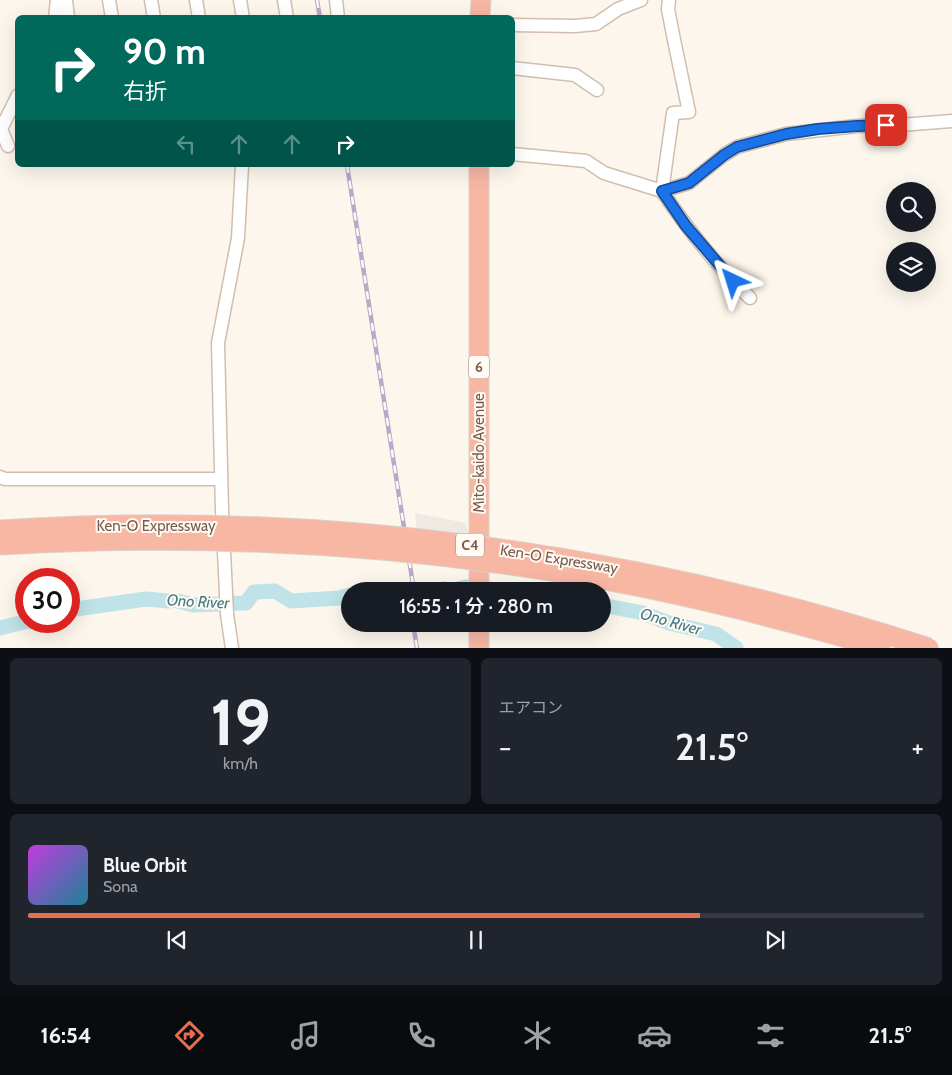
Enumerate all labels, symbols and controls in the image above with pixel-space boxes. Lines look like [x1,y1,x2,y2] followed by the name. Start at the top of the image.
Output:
[123,30,206,73] text: 90 m
[40,35,105,100] icon: right
[123,78,167,105] text: 右折
[865,104,907,146] pin
[872,111,900,139] icon: arrive
[172,130,200,158] icon: left
[225,130,253,158] icon: ahead
[278,130,306,158] icon: ahead
[331,130,359,158] icon: right
[886,182,936,292] map controls
[886,182,936,232] button: search
[886,242,936,292] button: layers
[706,254,758,306] position arrow
[469,356,489,378] road number: 6
[470,393,488,513] street label: Mito-kaido Avenue
[96,517,216,535] street label: Ken-O Expressway
[456,534,484,556] road number: C4
[499,541,620,577] street label: Ken-O Expressway
[15,568,80,633] speed limit sign: 30
[166,590,231,613] water label: Ono River
[399,595,553,618] text: 16:55 · 1 分 · 280 m
[638,604,705,640] water label: Ono River
[210,682,271,761] text: 19
[499,698,563,717] text: エアコン
[675,723,748,770] text: 21.5°
[499,730,511,764] text: −
[912,730,924,764] text: +
[223,754,258,773] text: km/h
[103,854,187,877] text: Blue Orbit
[103,877,138,896] text: Sona
[163,926,191,954] icon: previous
[462,926,490,954] icon: pause
[761,926,789,954] icon: next
[172,1018,207,1053] icon: directions
[288,1018,323,1053] icon: music
[404,1018,439,1053] icon: phone
[520,1018,555,1053] icon: climate
[637,1018,672,1053] icon: car
[753,1018,788,1053] icon: filters
[41,1022,91,1049] text: 16:54
[869,1022,911,1049] text: 21.5°

